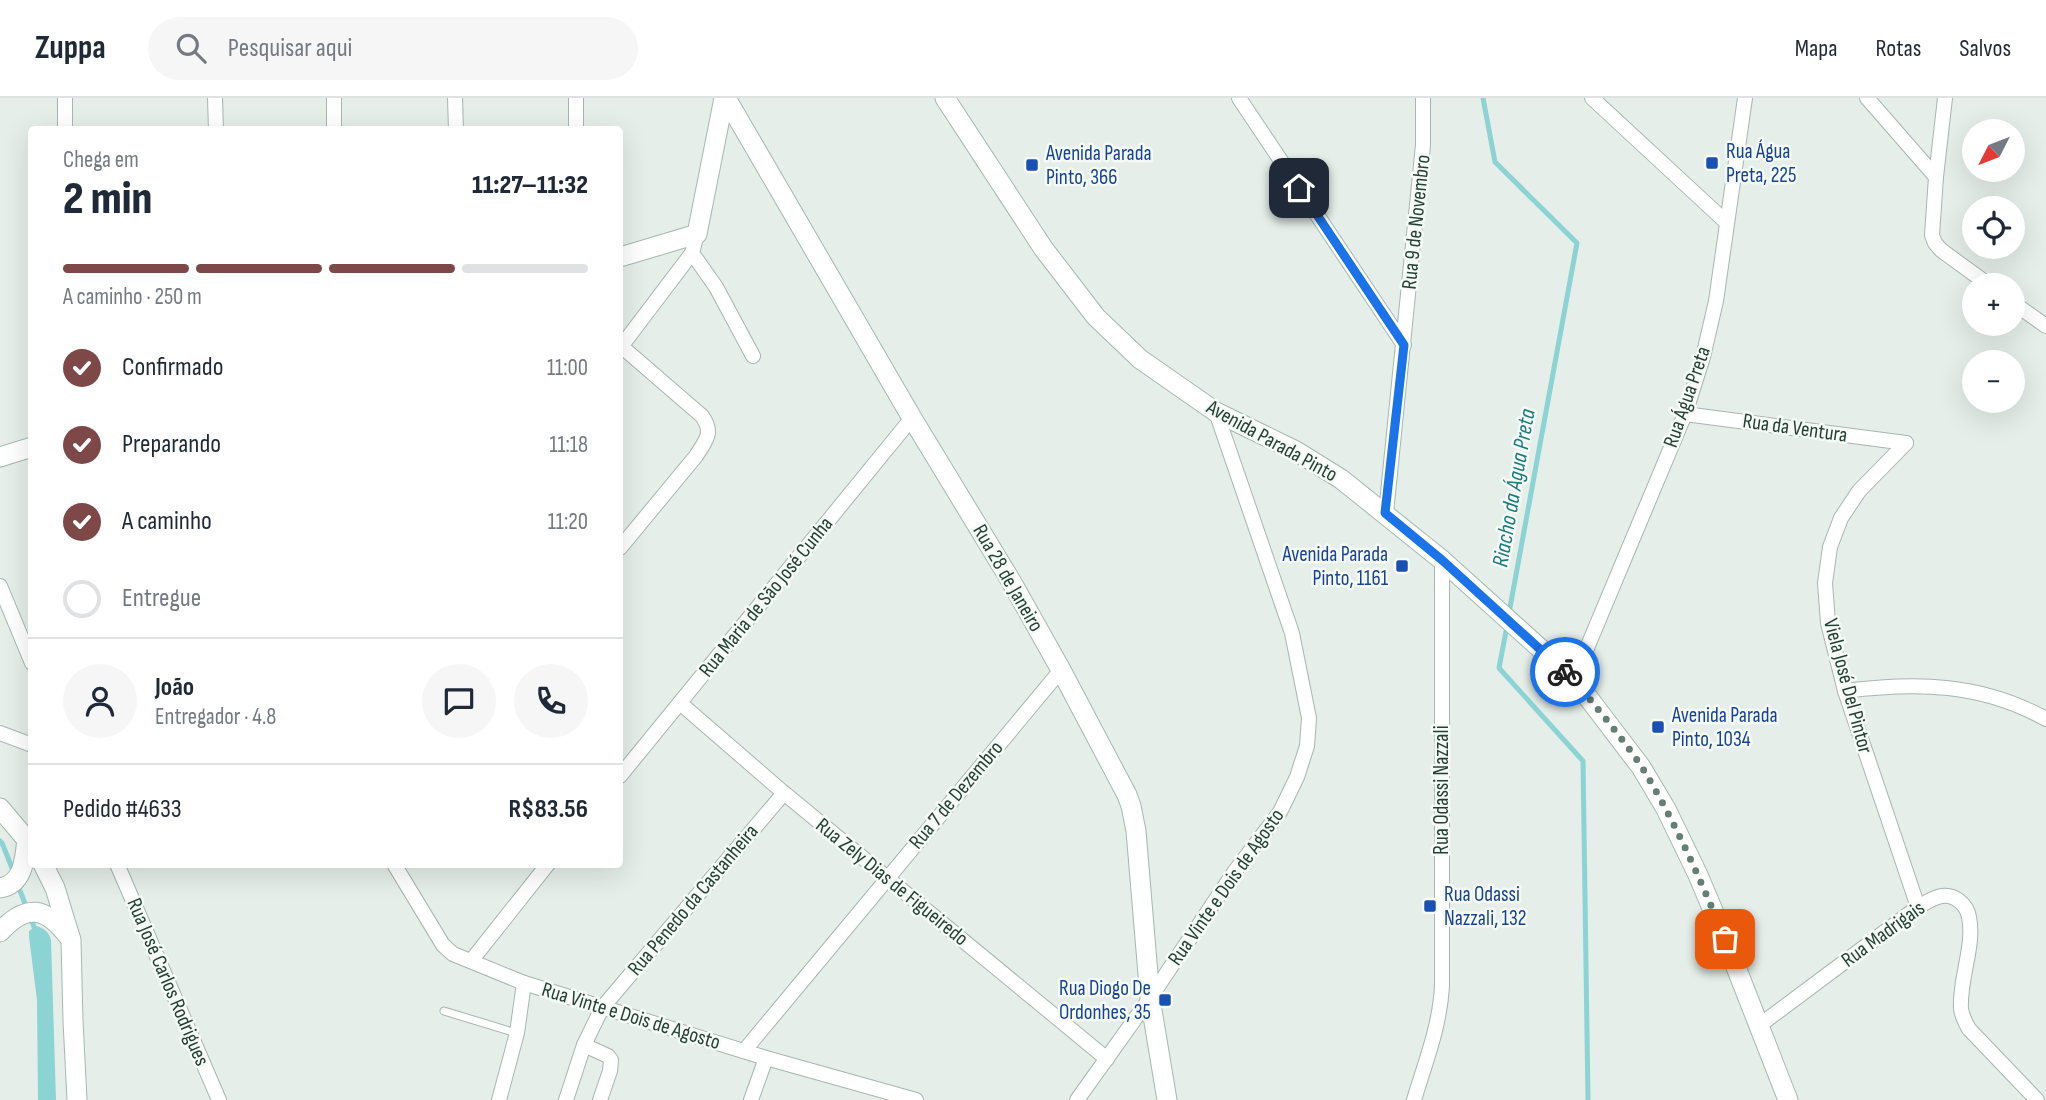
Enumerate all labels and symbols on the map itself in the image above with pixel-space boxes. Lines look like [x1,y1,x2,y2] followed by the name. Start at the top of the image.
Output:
[1962,119,2025,182] north arrow
[1726,139,1796,188] place label: Rua Água Preta, 225
[1045,141,1152,190] place label: Avenida Parada Pinto, 366
[1396,153,1436,291] street label: Rua 9 de Novembro
[1704,155,1720,171] marker: Rua Água Preta, 225
[1024,157,1040,173] marker: Avenida Parada Pinto, 366
[1269,158,1329,218] pin
[1658,343,1716,451] street label: Rua Água Preta
[1201,394,1342,487] street label: Avenida Parada Pinto
[1486,406,1542,569] water label: Riacho da Água Preta
[1741,408,1849,448] street label: Rua da Ventura
[694,512,838,682] street label: Rua Maria de São José Cunha
[967,520,1049,636] street label: Rua 28 de Janeiro
[1281,542,1389,591] place label: Avenida Parada Pinto, 1161
[1394,558,1410,574] marker: Avenida Parada Pinto, 1161
[1818,616,1878,756] street label: Viela José Del Pintor
[1530,637,1600,707] courier
[1671,703,1778,752] place label: Avenida Parada Pinto, 1034
[1650,719,1666,735] marker: Avenida Parada Pinto, 1034
[1429,725,1454,855] street label: Rua Odassi Nazzali
[904,736,1008,854] street label: Rua 7 de Dezembro
[1163,804,1289,970] street label: Rua Vinte e Dois de Agosto
[811,813,973,951] street label: Rua Zely Dias de Figueiredo
[622,819,764,981] street label: Rua Penedo da Castanheira
[1444,882,1526,931] place label: Rua Odassi Nazzali, 132
[121,894,215,1070] street label: Rua José Carlos Rodrigues
[1836,895,1930,973] street label: Rua Madrigais
[1422,898,1438,914] marker: Rua Odassi Nazzali, 132
[1695,909,1755,969] pin
[1059,976,1151,1025] place label: Rua Diogo De Ordonhes, 35
[539,977,723,1055] street label: Rua Vinte e Dois de Agosto
[1157,992,1173,1008] marker: Rua Diogo De Ordonhes, 35

